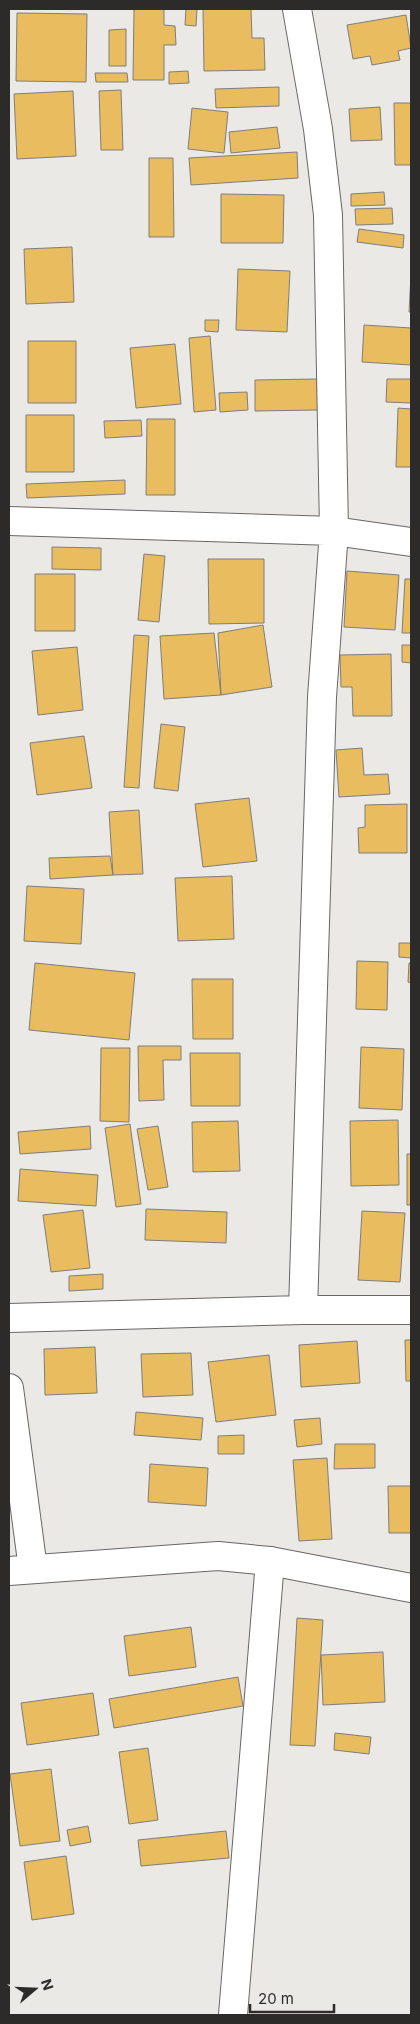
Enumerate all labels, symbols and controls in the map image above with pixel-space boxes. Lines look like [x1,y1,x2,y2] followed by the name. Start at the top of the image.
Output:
[10,1964,60,2014] north arrow
[38,1977,58,1992] text: N
[250,1982,334,2014] scale bar
[258,1989,294,2008] text: 20 m

